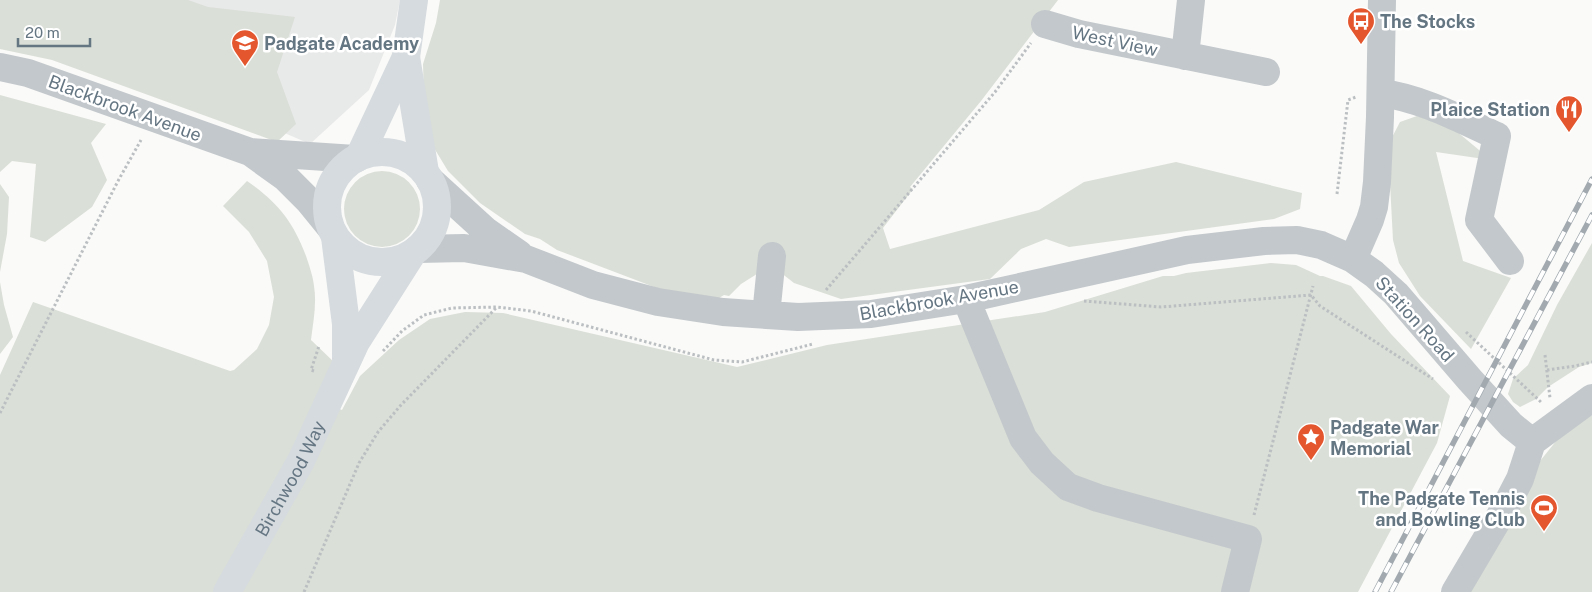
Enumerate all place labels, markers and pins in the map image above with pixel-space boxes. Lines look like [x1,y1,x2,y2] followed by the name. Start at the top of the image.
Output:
[1346,6,1376,45] bus stop icon: The Stocks
[1380,11,1475,32] place label: The Stocks
[230,28,260,67] school or university icon: Padgate Academy
[264,33,419,54] place label: Padgate Academy
[1554,94,1584,133] restaurant icon: Plaice Station
[1430,99,1550,120] place label: Plaice Station
[1330,417,1439,459] place label: Padgate War Memorial
[1296,422,1326,461] place icon: Padgate War Memorial
[1358,488,1525,530] place label: The Padgate Tennis and Bowling Club
[1529,493,1559,532] sports icon: The Padgate Tennis and Bowling Club

